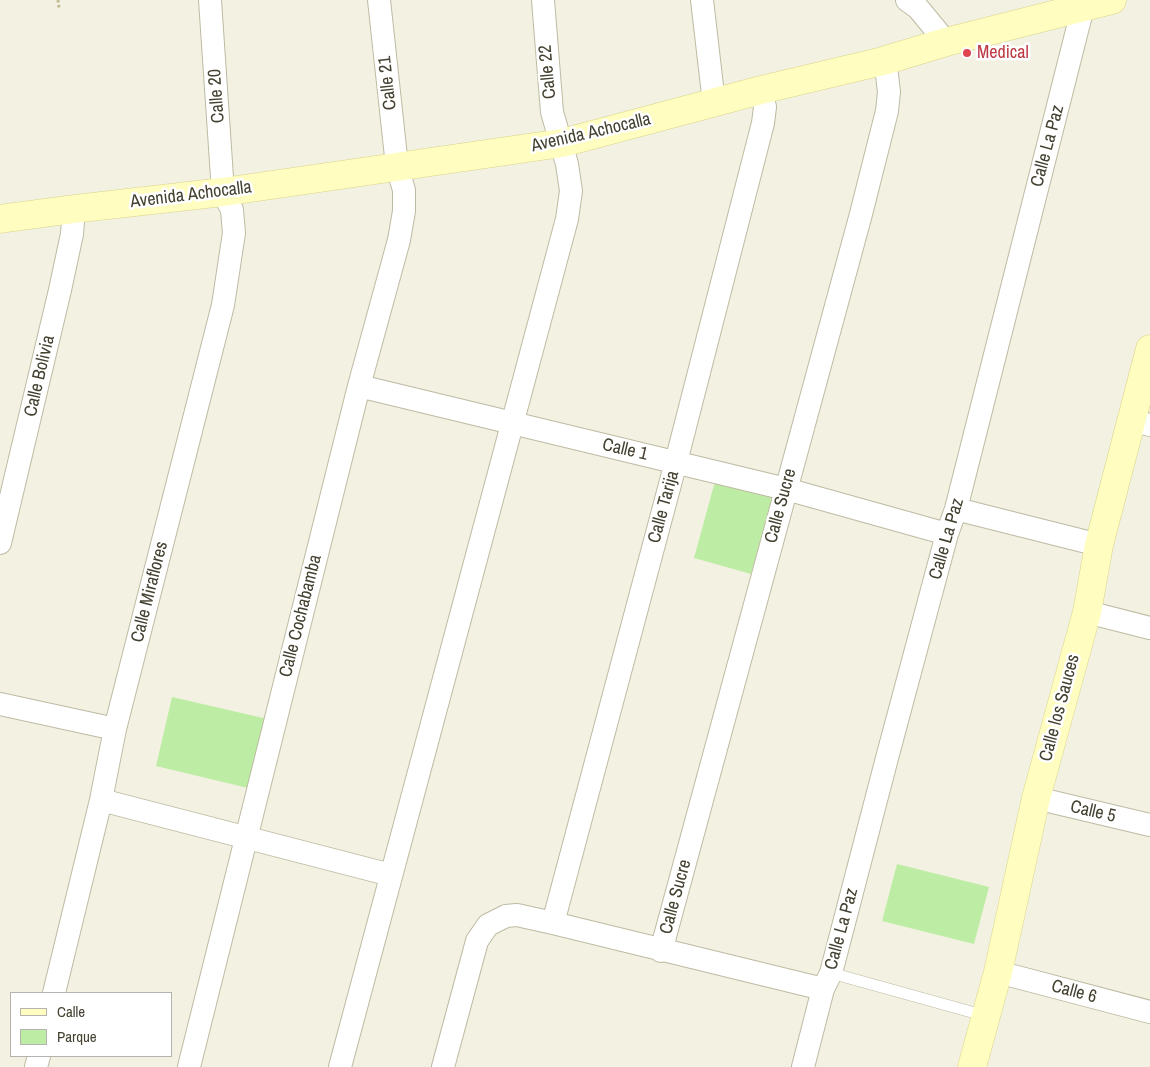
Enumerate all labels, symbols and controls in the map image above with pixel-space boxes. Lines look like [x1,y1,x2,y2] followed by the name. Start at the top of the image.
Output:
[977,42,1029,64] place label: Medical
[535,44,561,100] street label: Calle 22
[961,47,973,59] marker: Medical
[374,55,402,111] street label: Calle 21
[204,68,230,124] street label: Calle 20
[1027,103,1069,189] street label: Calle La Paz
[529,109,653,157] street label: Avenida Achocalla
[129,177,253,213] street label: Avenida Achocalla
[20,333,60,419] street label: Calle Bolivia
[600,434,650,466] street label: Calle 1
[761,466,801,546] street label: Calle Sucre
[644,468,684,546] street label: Calle Tarija
[925,496,969,582] street label: Calle La Paz
[127,539,173,645] street label: Calle Miraflores
[275,552,327,680] street label: Calle Cochabamba
[1035,652,1085,764] street label: Calle los Sauces
[1068,796,1118,828] street label: Calle 5
[656,857,696,937] street label: Calle Sucre
[821,886,863,972] street label: Calle La Paz
[1049,976,1099,1008] street label: Calle 6
[10,992,172,1057] legend
[57,1001,85,1022] text: Calle
[57,1026,97,1047] text: Parque

